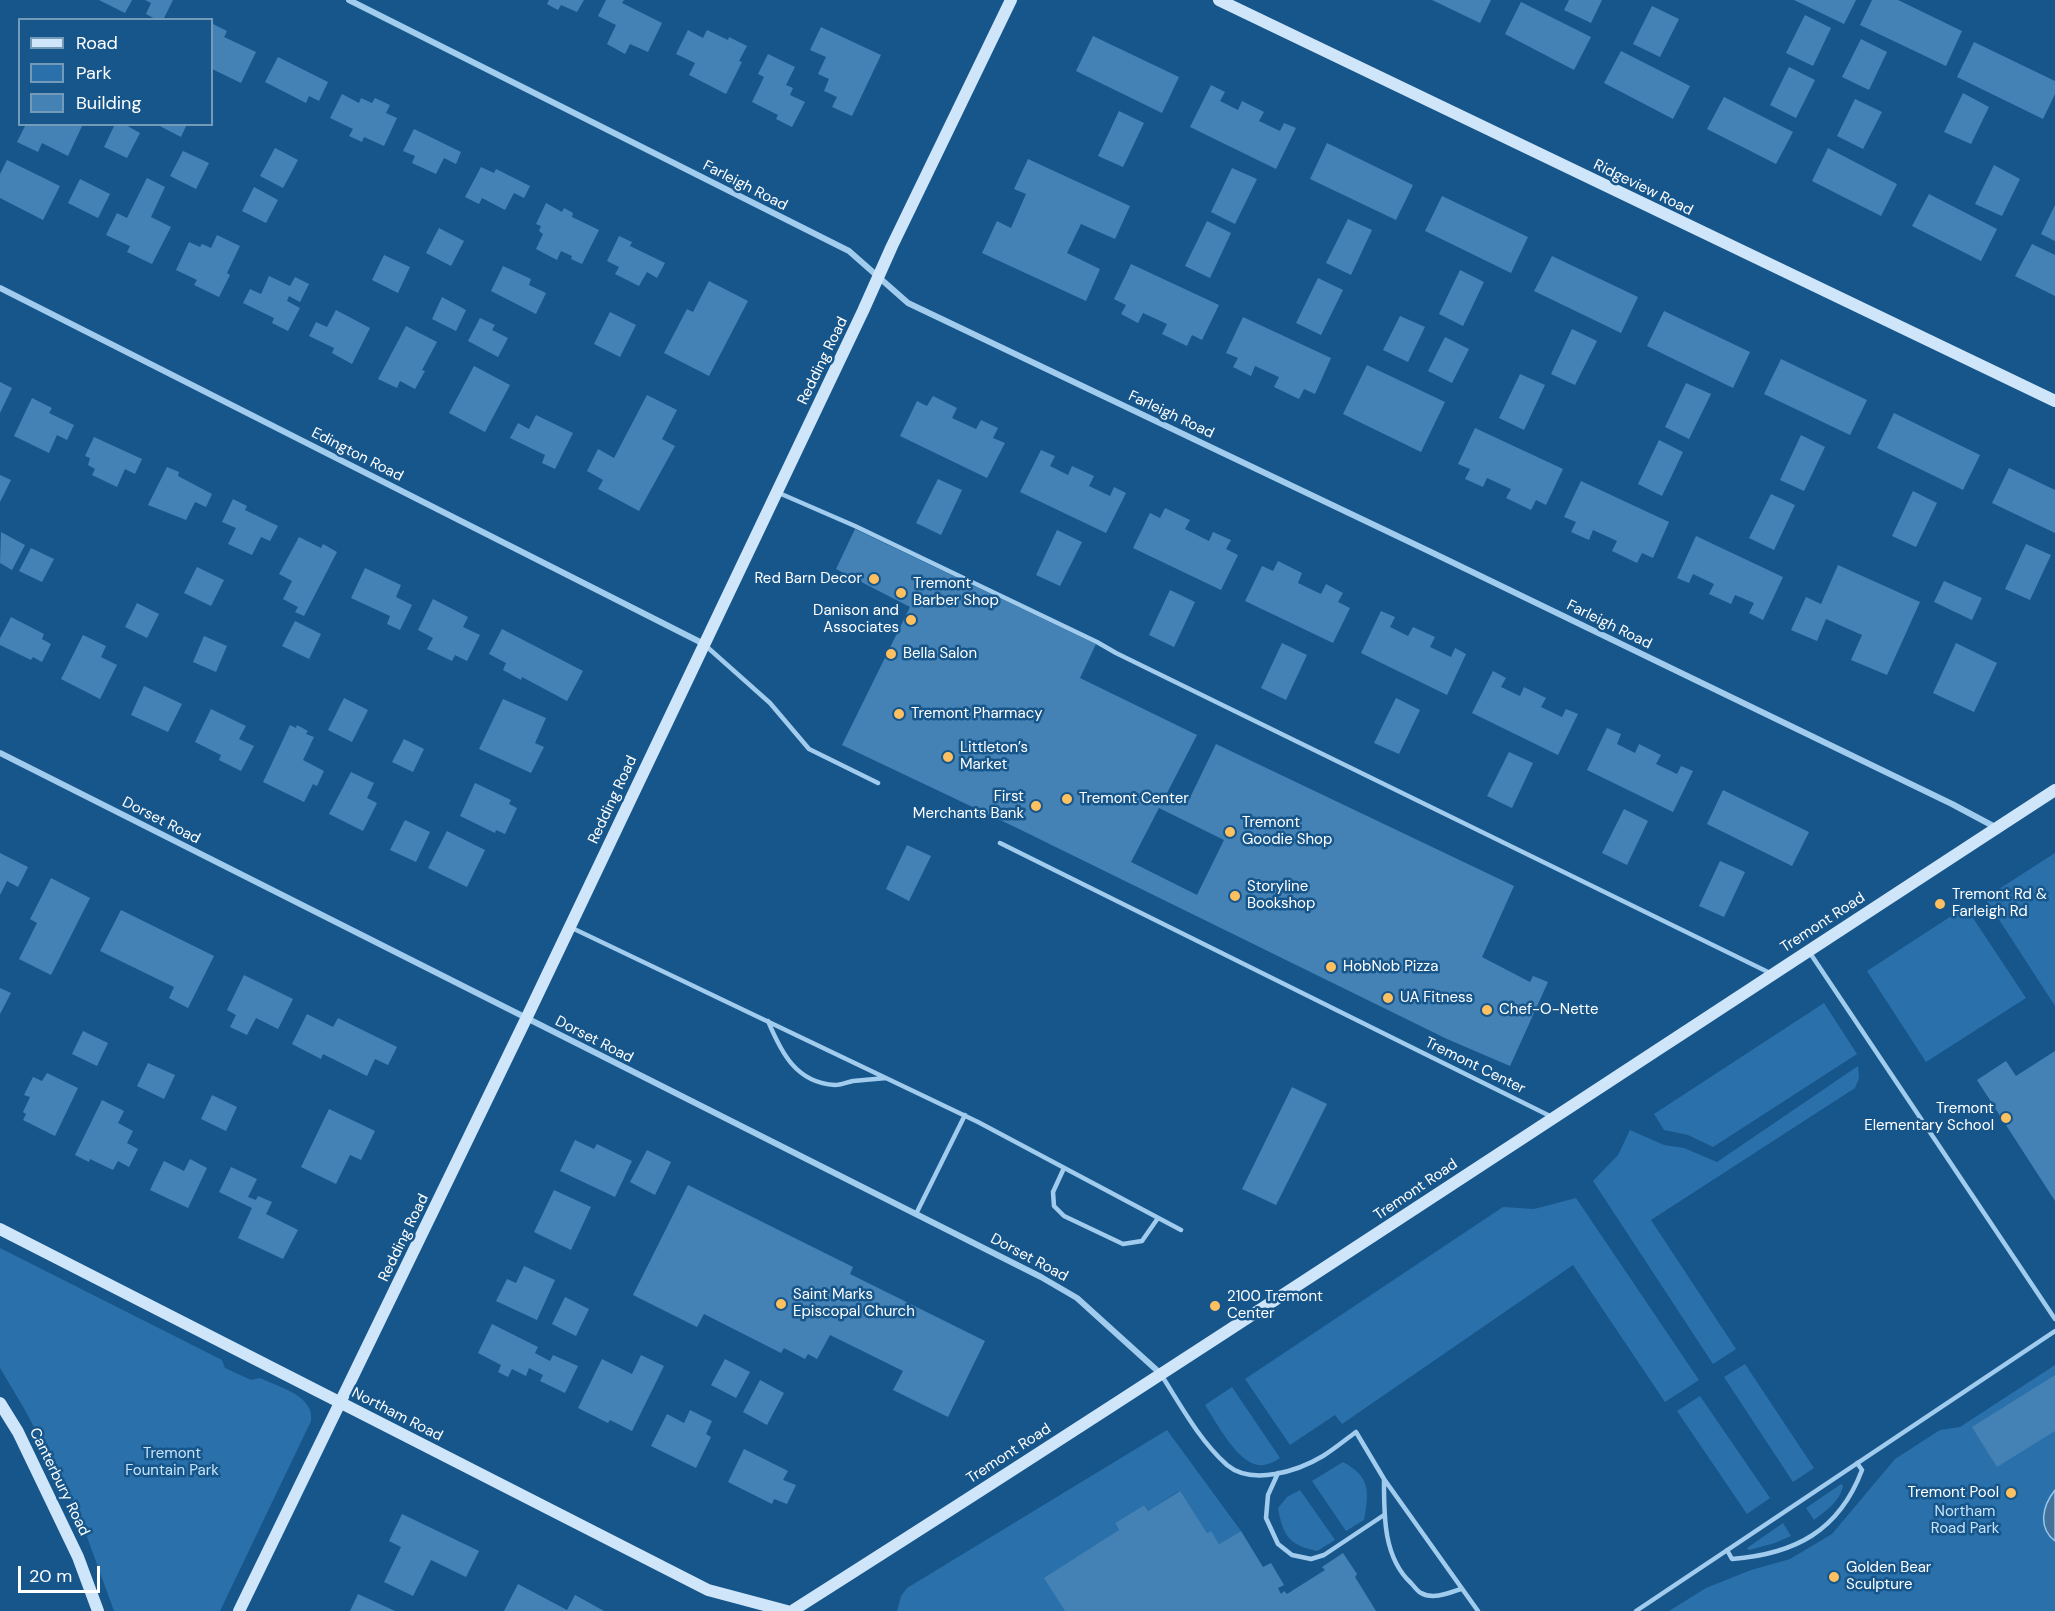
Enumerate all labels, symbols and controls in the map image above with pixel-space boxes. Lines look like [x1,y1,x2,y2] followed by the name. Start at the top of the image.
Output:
[18,18,213,126] legend
[76,31,118,55] text: Road
[76,61,112,85] text: Park
[76,91,141,115] text: Building
[1590,156,1696,220] street label: Ridgeview Road
[700,157,790,215] street label: Farleigh Road
[794,314,852,408] street label: Redding Road
[1125,387,1217,443] street label: Farleigh Road
[308,424,406,486] street label: Edington Road
[754,570,862,588] place label: Red Barn Decor
[867,572,881,586] marker: Red Barn Decor
[913,575,999,610] place label: Tremont Barber Shop
[894,586,908,600] marker: Tremont Barber Shop
[1563,597,1655,653] street label: Farleigh Road
[813,602,899,637] place label: Danison and Associates
[904,613,918,627] marker: Danison and Associates
[903,645,977,663] place label: Bella Salon
[884,647,898,661] marker: Bella Salon
[911,705,1043,723] place label: Tremont Pharmacy
[892,707,906,721] marker: Tremont Pharmacy
[960,739,1028,774] place label: Littleton’s Market
[941,750,955,764] marker: Littleton’s Market
[585,753,641,847] street label: Redding Road
[913,788,1024,823] place label: First Merchants Bank
[1079,790,1189,808] place label: Tremont Center
[1060,792,1074,806] marker: Tremont Center
[119,794,203,848] street label: Dorset Road
[1029,799,1043,813] marker: First Merchants Bank
[1242,814,1332,849] place label: Tremont Goodie Shop
[1223,825,1237,839] marker: Tremont Goodie Shop
[1247,878,1315,913] place label: Storyline Bookshop
[1952,886,2047,921] place label: Tremont Rd & Farleigh Rd
[1228,889,1242,903] marker: Storyline Bookshop
[1777,889,1869,957] street label: Tremont Road
[1933,897,1947,911] marker: Tremont Rd & Farleigh Rd
[1343,958,1438,976] place label: HobNob Pizza
[1324,960,1338,974] marker: HobNob Pizza
[1400,989,1473,1007] place label: UA Fitness
[1381,991,1395,1005] marker: UA Fitness
[1499,1001,1599,1019] place label: Chef-O-Nette
[1480,1003,1494,1017] marker: Chef-O-Nette
[552,1013,636,1067] street label: Dorset Road
[1422,1034,1528,1098] street label: Tremont Center
[1864,1100,1994,1135] place label: Tremont Elementary School
[1999,1111,2013,1125] marker: Tremont Elementary School
[1371,1155,1461,1225] street label: Tremont Road
[375,1191,433,1285] street label: Redding Road
[987,1230,1071,1286] street label: Dorset Road
[793,1286,915,1321] place label: Saint Marks Episcopal Church
[1227,1288,1323,1323] place label: 2100 Tremont Center
[774,1297,788,1311] marker: Saint Marks Episcopal Church
[1208,1299,1222,1313] marker: 2100 Tremont Center
[348,1384,446,1446] street label: Northam Road
[963,1420,1055,1488] street label: Tremont Road
[25,1425,93,1539] street label: Canterbury Road
[125,1445,219,1480] park label: Tremont Fountain Park
[1908,1484,1999,1502] place label: Tremont Pool
[2004,1486,2018,1500] marker: Tremont Pool
[1931,1503,1999,1538] park label: Northam Road Park
[21,1554,104,1592] scale bar
[1846,1559,1931,1594] place label: Golden Bear Sculpture
[29,1564,72,1588] text: 20 m
[1827,1570,1841,1584] marker: Golden Bear Sculpture

